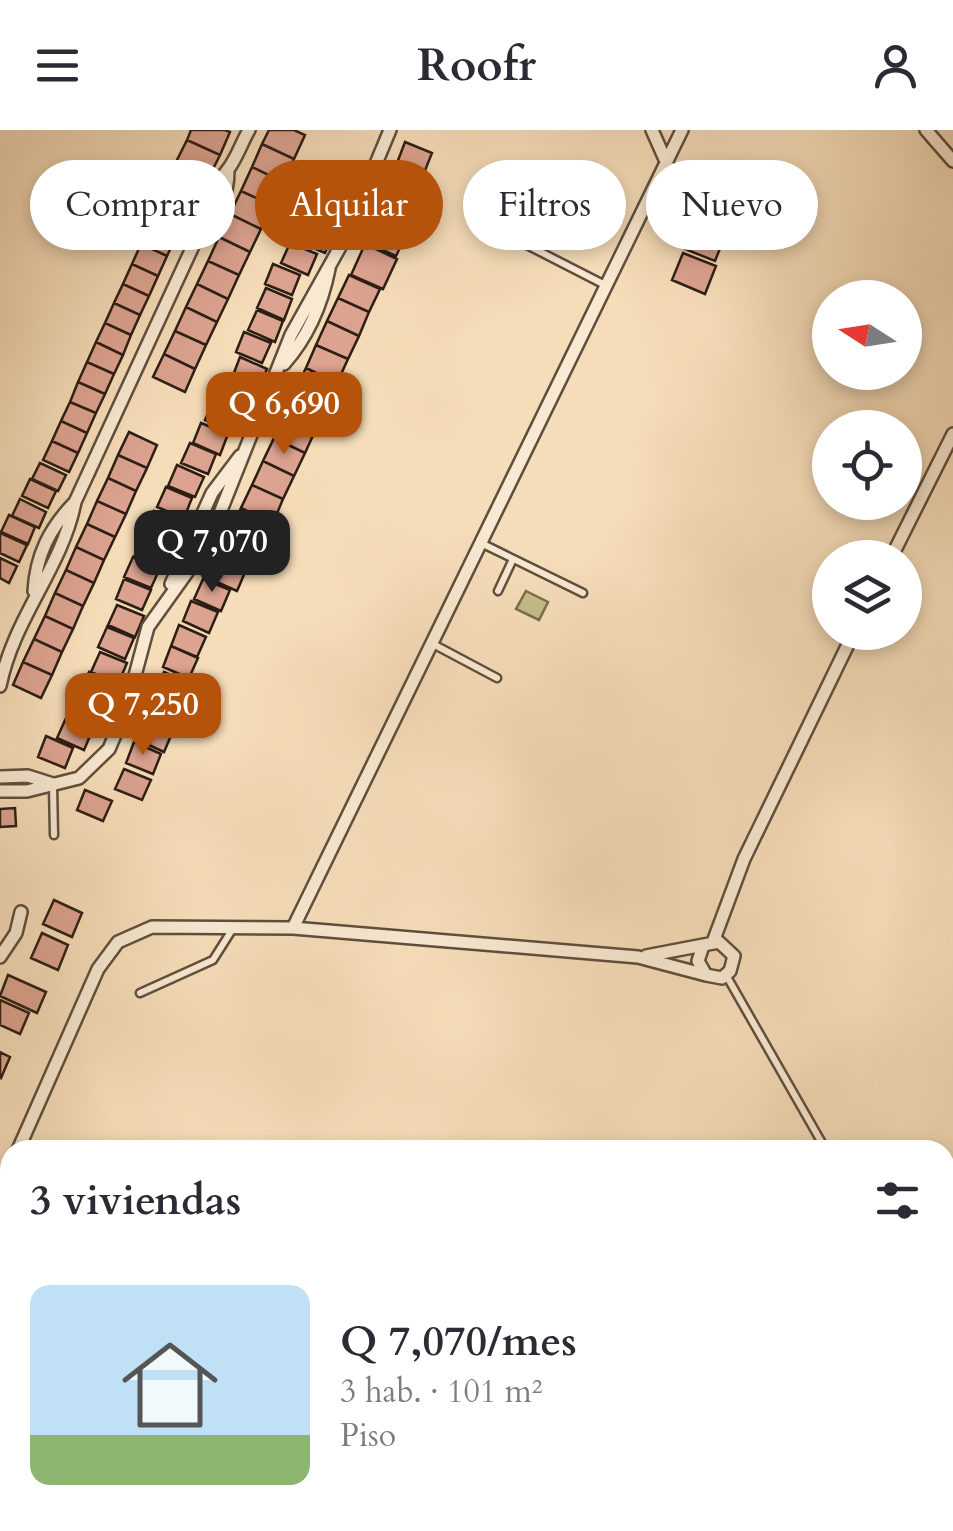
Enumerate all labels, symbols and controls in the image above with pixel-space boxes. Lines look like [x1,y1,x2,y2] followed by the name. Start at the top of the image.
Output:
[417,35,536,96] text: Roofr
[30,38,85,93] icon: menu
[868,38,923,93] icon: person
[30,160,235,250] chip: Comprar
[255,160,443,250] chip: Alquilar
[463,160,626,250] chip: Filtros
[646,160,818,250] chip: Nuevo
[812,280,922,390] north arrow
[812,280,922,650] map controls
[192,372,376,457] pin: Q 6,690
[228,382,340,426] text: Q 6,690
[812,410,922,520] button: locate
[120,510,304,595] pin: Q 7,070
[156,520,268,564] text: Q 7,070
[812,540,922,650] button: layers
[51,673,235,758] pin: Q 7,250
[87,683,199,727] text: Q 7,250
[30,1172,241,1229] text: 3 viviendas
[870,1173,925,1228] icon: filters
[340,1313,577,1370] text: Q 7,070/mes
[110,1325,230,1445] icon: home
[340,1370,543,1414] text: 3 hab. · 101 m²
[340,1414,396,1458] text: Piso

